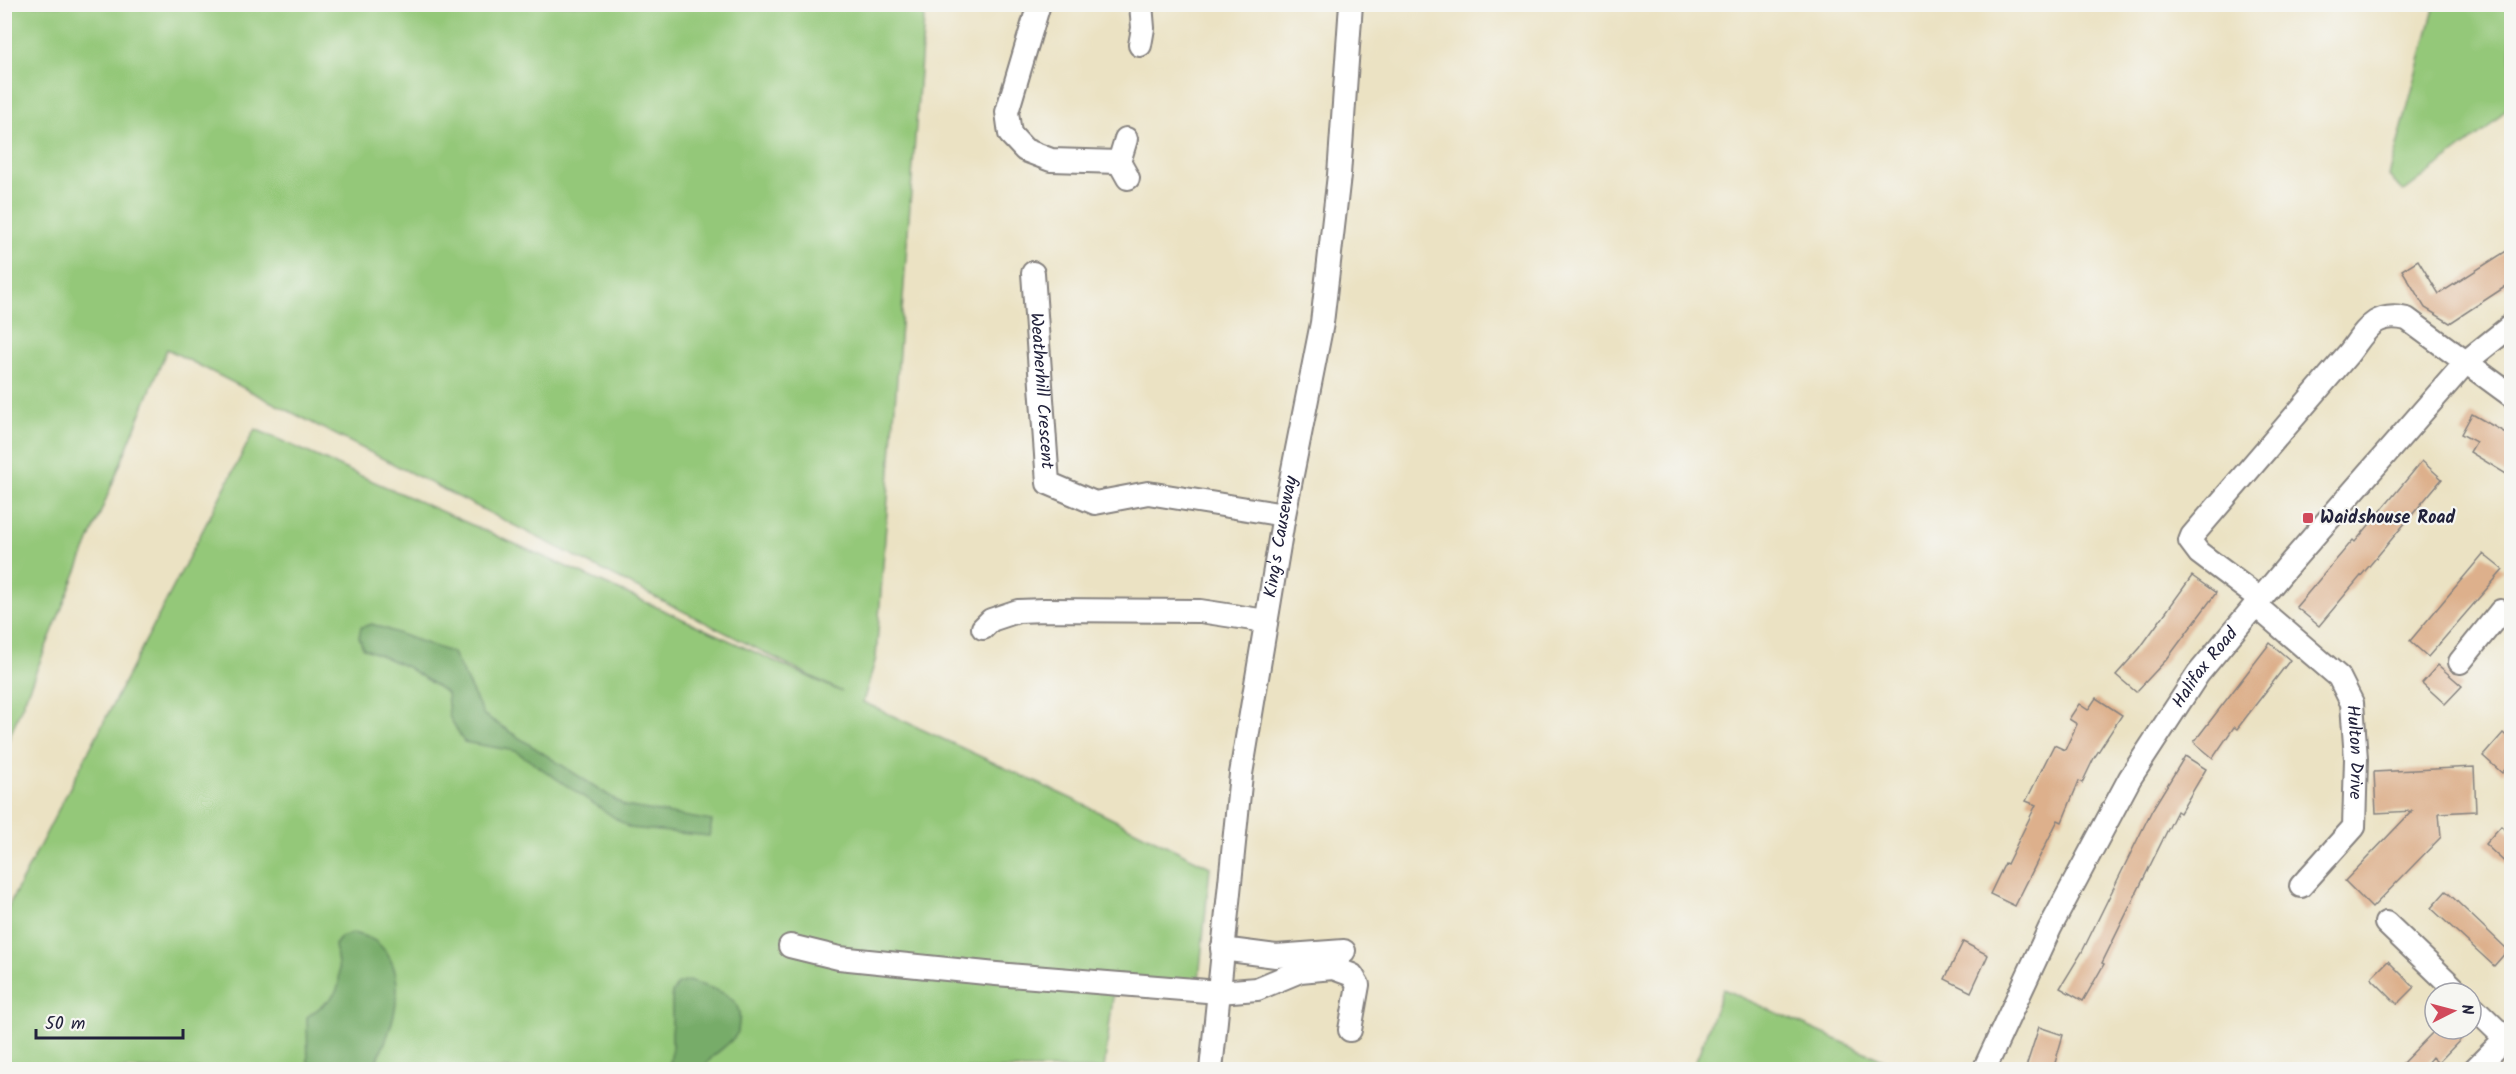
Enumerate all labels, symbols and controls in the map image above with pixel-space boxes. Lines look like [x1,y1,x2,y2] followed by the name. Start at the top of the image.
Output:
[1021,312,1062,471] street label: Weatherhill Crescent
[1256,473,1306,600] street label: King's Causeway
[2320,504,2456,533] place label: Waidshouse Road
[2301,511,2315,525] marker: Waidshouse Road
[2165,620,2246,714] street label: Halifax Road
[2338,704,2371,800] street label: Hulton Drive
[2423,981,2483,1041] north arrow
[36,1002,183,1040] scale bar
[2453,1003,2479,1016] text: N
[45,1010,85,1039] text: 50 m

